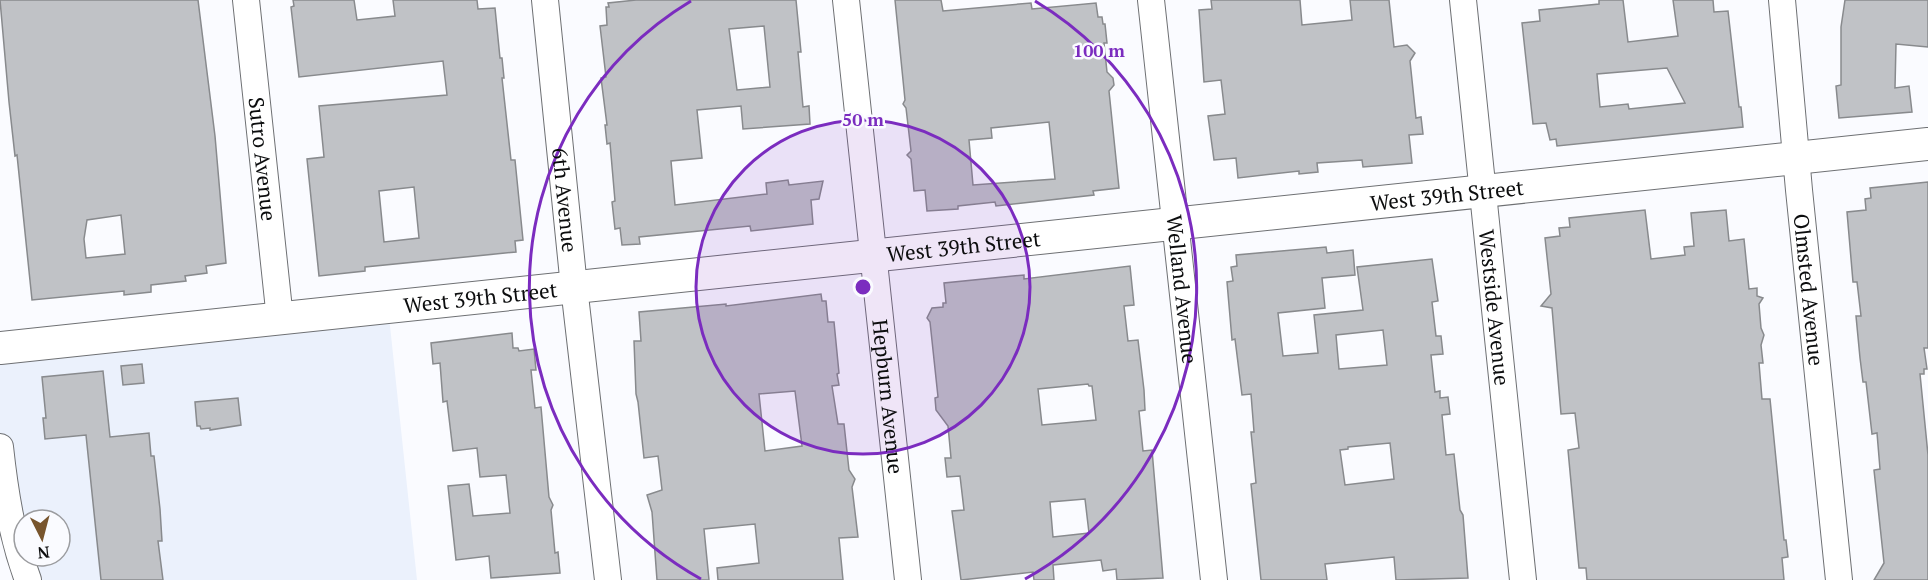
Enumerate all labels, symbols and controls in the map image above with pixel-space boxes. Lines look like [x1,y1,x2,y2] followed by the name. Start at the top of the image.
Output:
[1073,38,1125,62] text: 100 m
[242,96,283,222] street label: Sutro Avenue
[842,107,884,131] text: 50 m
[546,146,584,254] street label: 6th Avenue
[1369,173,1525,217] street label: West 39th Street
[1788,212,1831,367] street label: Olmsted Avenue
[1160,213,1204,365] street label: Welland Avenue
[885,224,1042,268] street label: West 39th Street
[1473,228,1517,387] street label: Westside Avenue
[402,275,559,319] street label: West 39th Street
[853,277,873,297] centre of rings
[866,318,911,475] street label: Hepburn Avenue
[12,508,72,568] north arrow
[36,541,51,564] text: N

